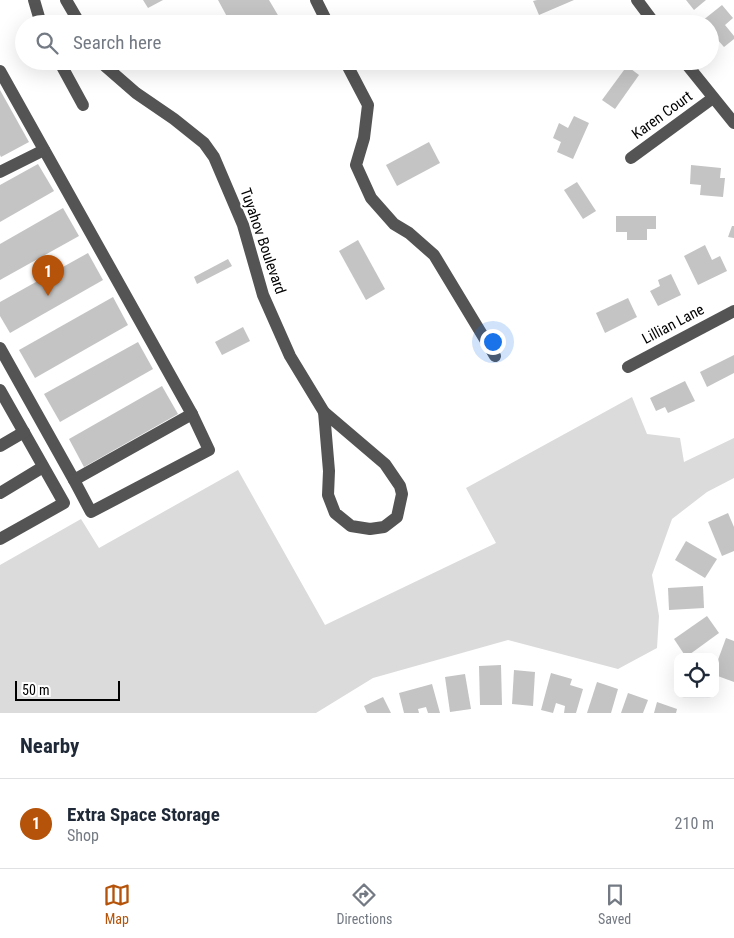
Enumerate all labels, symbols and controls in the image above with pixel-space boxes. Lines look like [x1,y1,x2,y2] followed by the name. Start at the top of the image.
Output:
[15,15,719,70] search box
[33,29,61,57] icon: search
[73,31,161,54] text: Search here
[628,87,696,143] street label: Karen Court
[236,186,290,296] street label: Tuyahov Boulevard
[32,255,64,296] pin: 1
[639,300,707,348] street label: Lillian Lane
[480,329,506,355] your location
[674,653,719,698] map controls
[674,653,719,698] button: locate
[15,678,120,701] scale bar
[22,682,50,698] text: 50 m
[20,734,79,758] text: Nearby
[67,803,220,826] text: Extra Space Storage
[32,814,40,833] text: 1
[675,814,714,833] text: 210 m
[67,826,99,845] text: Shop
[103,881,131,927] tab: Map
[336,881,392,927] tab: Directions
[598,881,631,927] tab: Saved

